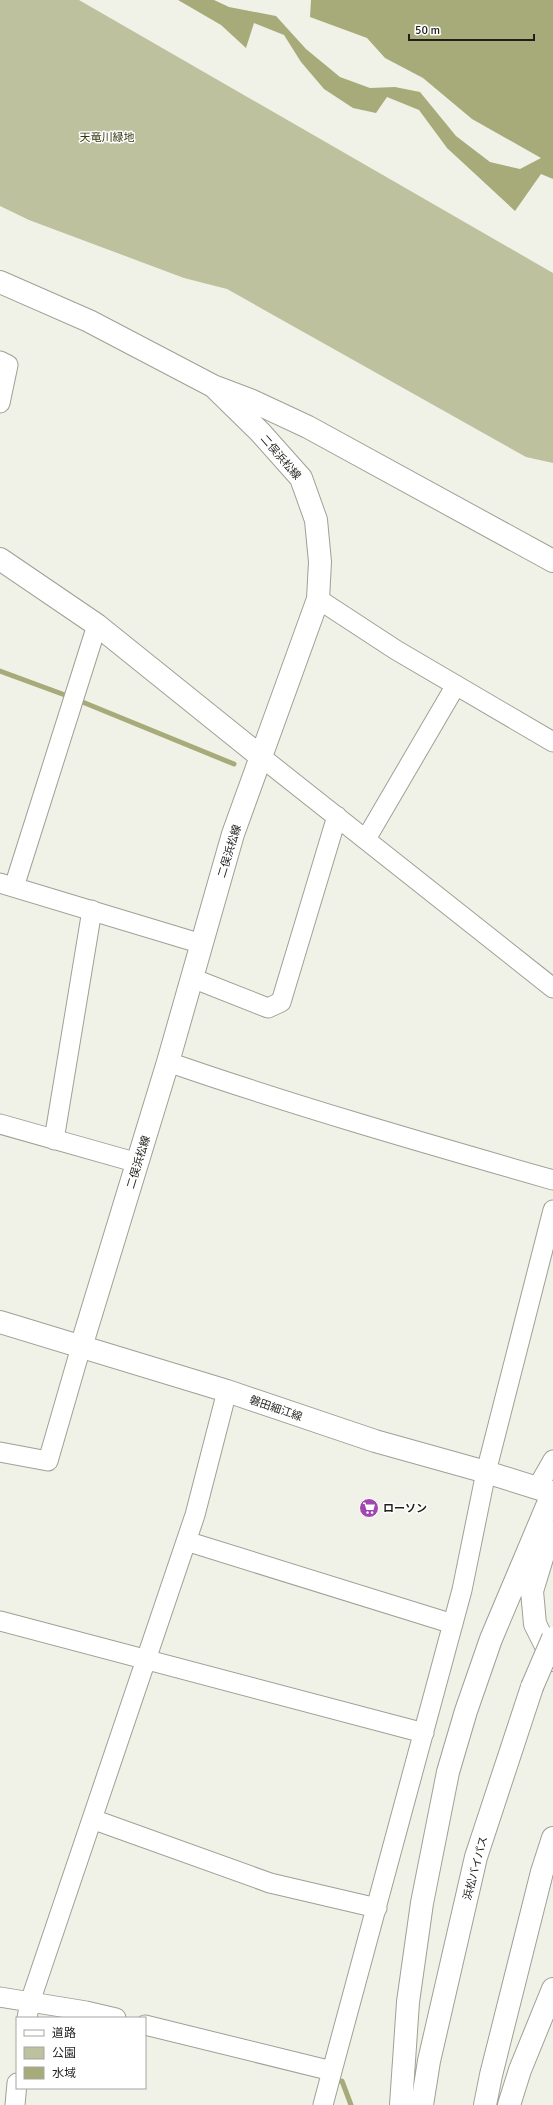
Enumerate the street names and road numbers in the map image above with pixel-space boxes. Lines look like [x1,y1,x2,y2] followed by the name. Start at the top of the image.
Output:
[258,432,304,482] street label: 二俣浜松線
[215,823,244,879] street label: 二俣浜松線
[124,1134,153,1190] street label: 二俣浜松線
[248,1393,304,1424] street label: 磐田細江線
[461,1835,490,1902] street label: 浜松バイパス

